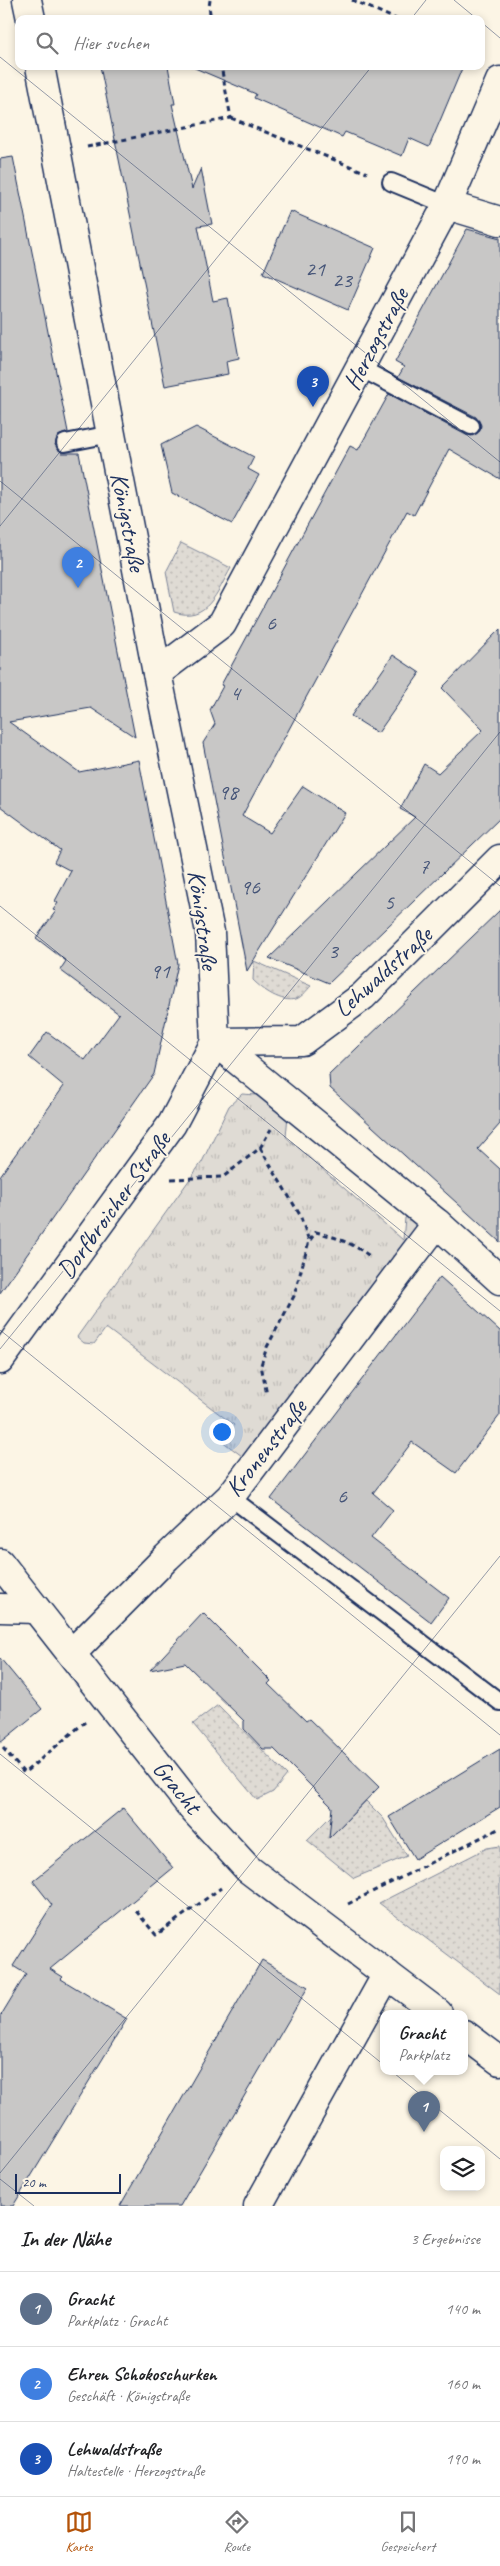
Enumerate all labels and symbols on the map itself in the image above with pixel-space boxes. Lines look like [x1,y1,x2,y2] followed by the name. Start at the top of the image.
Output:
[305,255,326,283] house number: 21
[332,266,354,294] house number: 23
[336,281,417,395] street label: Herzogstraße
[297,366,329,407] pin: 3
[103,470,154,576] street label: Königstraße
[62,547,94,588] pin: 2
[266,609,277,637] house number: 6
[230,679,242,707] house number: 4
[218,778,240,806] house number: 98
[419,852,430,880] house number: 7
[180,868,226,974] street label: Königstraße
[240,873,261,901] house number: 96
[384,888,395,916] house number: 5
[327,918,440,1025] street label: Lehwaldstraße
[328,937,340,965] house number: 3
[150,957,171,985] house number: 91
[50,1124,179,1285] street label: Dorfbroicher Straße
[218,1391,315,1503] street label: Kronenstraße
[209,1419,235,1445] your location
[337,1482,348,1510] house number: 6
[146,1753,210,1823] street label: Gracht
[408,2091,440,2132] pin: 1
[15,2171,121,2194] scale bar

